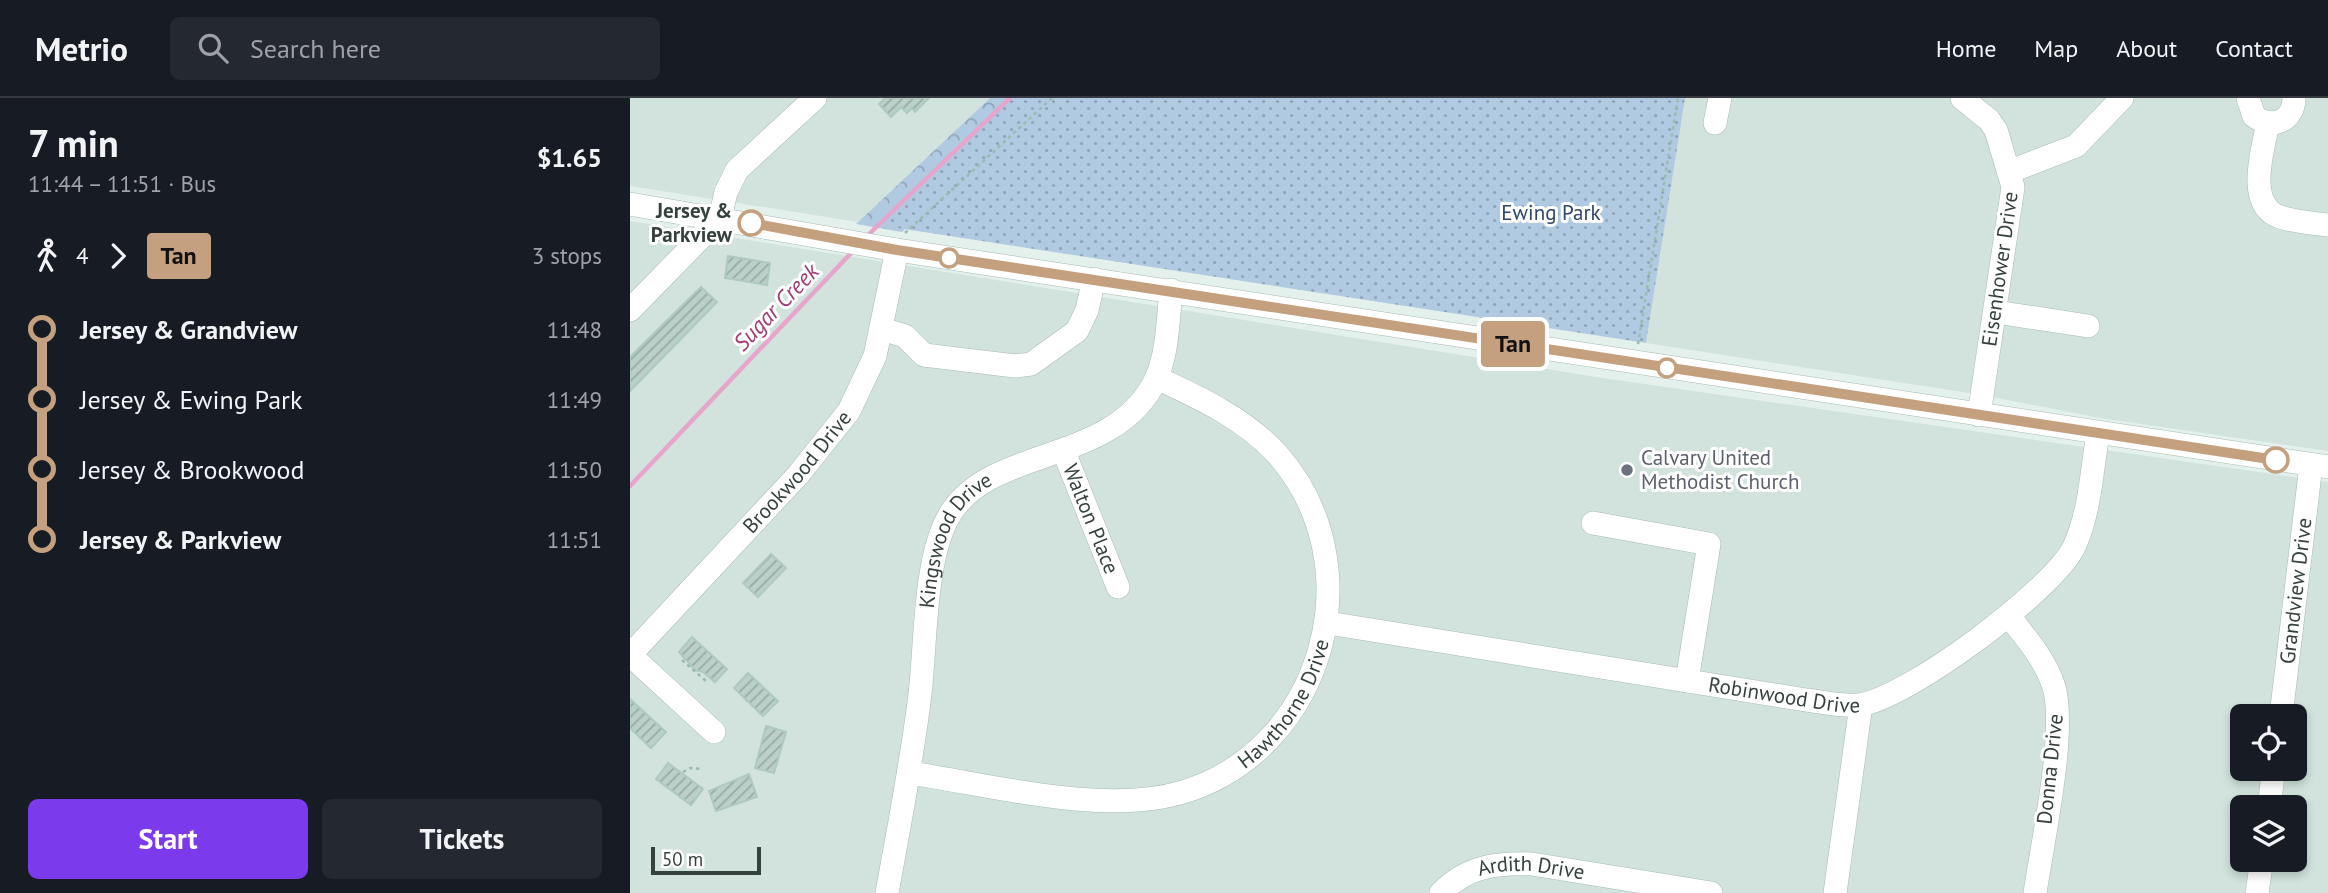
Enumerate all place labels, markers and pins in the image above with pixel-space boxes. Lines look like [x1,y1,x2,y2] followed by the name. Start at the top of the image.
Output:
[651,197,733,248] place label: Jersey & Parkview
[738,210,764,236] marker: Jersey & Parkview
[939,248,959,268] unlabelled marker
[1657,358,1677,378] unlabelled marker
[1641,444,1800,495] place label: Calvary United Methodist Church
[2263,447,2289,473] unlabelled marker
[1619,462,1635,478] marker: Calvary United Methodist Church

